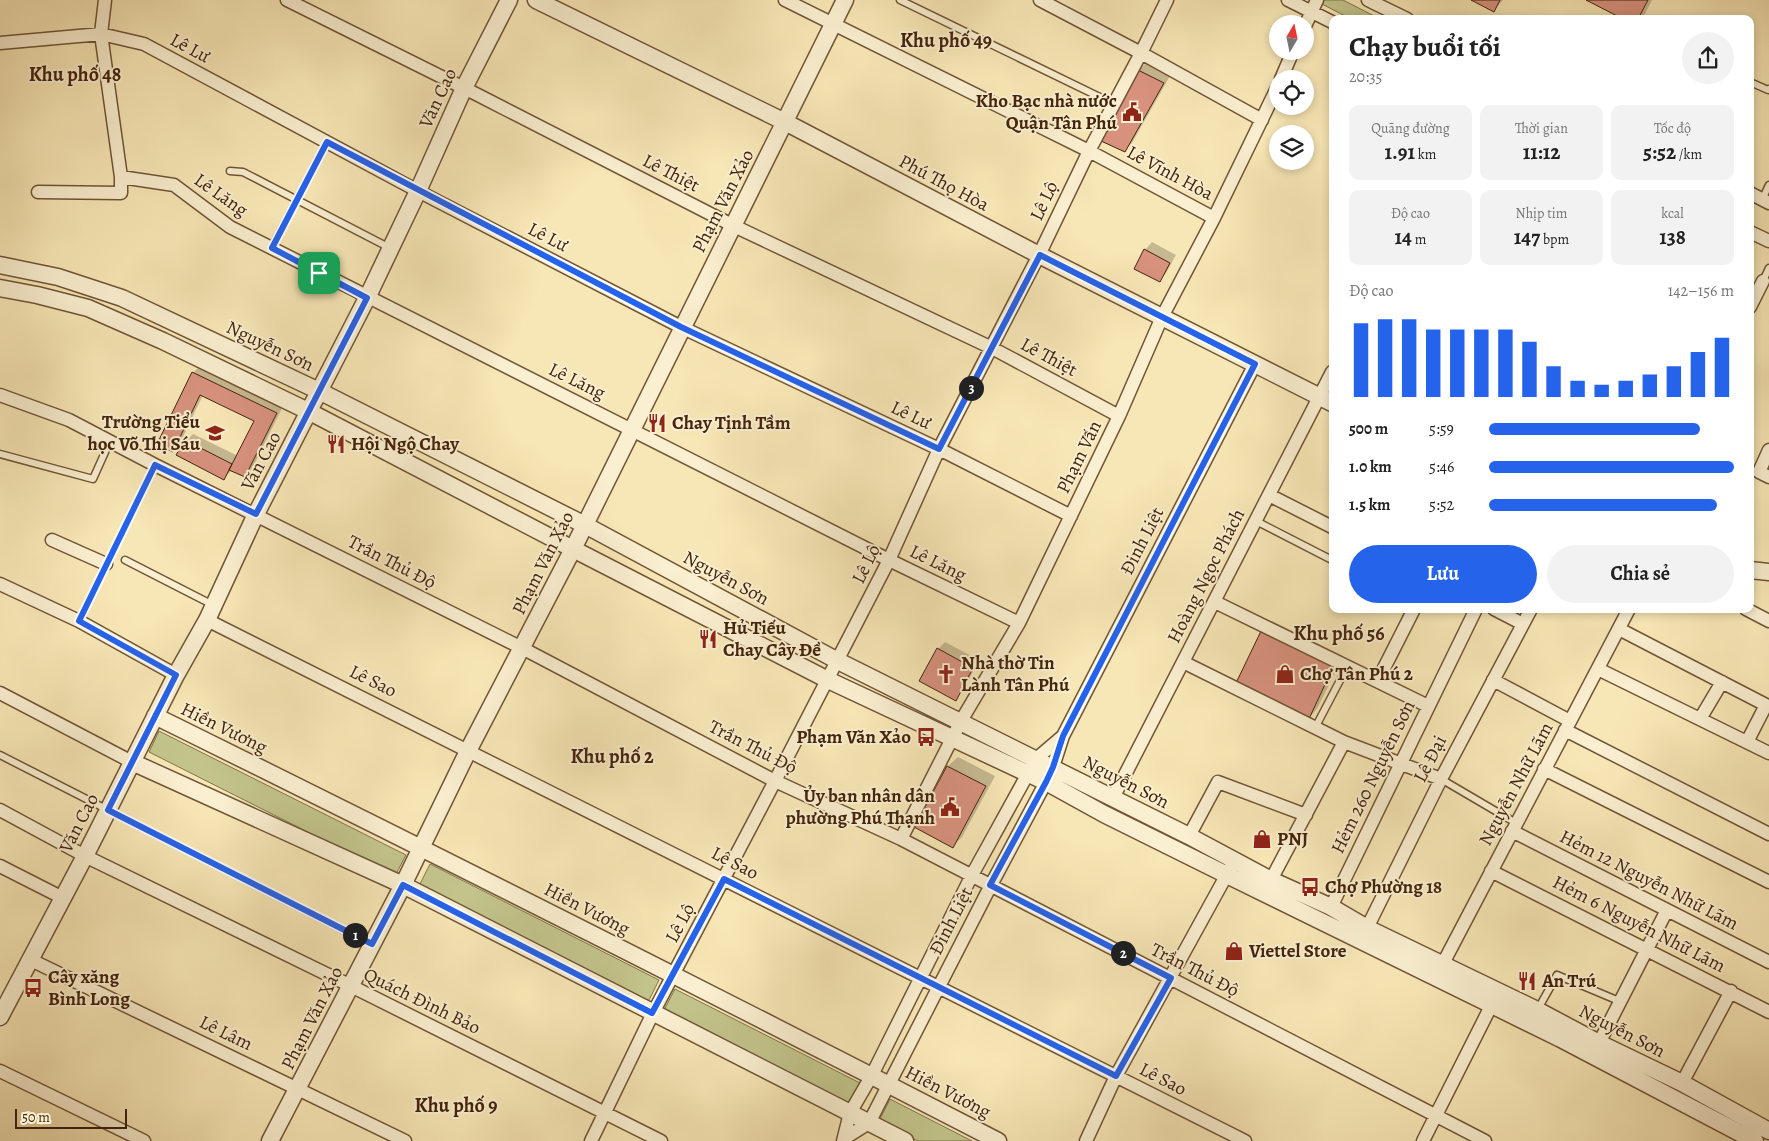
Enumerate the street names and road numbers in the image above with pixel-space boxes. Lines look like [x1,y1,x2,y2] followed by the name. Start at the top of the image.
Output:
[165,27,215,70] street label: Lê Lư
[412,64,463,133] street label: Văn Cao
[1122,139,1218,207] street label: Lê Vĩnh Hòa
[686,145,760,257] street label: Phạm Văn Xảo
[638,148,704,198] street label: Lê Thiệt
[894,148,994,218] street label: Phú Thọ Hòa
[189,167,254,223] street label: Lê Lăng
[1024,177,1064,225] street label: Lê Lộ
[523,216,573,258] street label: Lê Lư
[222,314,318,378] street label: Nguyễn Sơn
[1016,331,1082,383] street label: Lê Thiệt
[544,356,610,406] street label: Lê Lăng
[886,394,936,436] street label: Lê Lư
[1050,416,1108,498] street label: Phạm Vấn
[234,427,287,496] street label: Văn Cao
[1114,503,1170,579] street label: Đinh Liệt
[1161,504,1251,648] street label: Hoàng Ngọc Phách
[506,507,580,619] street label: Phạm Văn Xảo
[343,529,441,595] street label: Trần Thủ Độ
[905,538,971,588] street label: Lê Lăng
[845,540,887,588] street label: Lê Lộ
[678,544,774,612] street label: Nguyễn Sơn
[345,658,401,704] street label: Lê Sao
[176,696,272,760] street label: Hiền Vương
[1325,696,1421,858] street label: Hẻm 260 Nguyễn Sơn
[704,714,802,780] street label: Trần Thủ Độ
[1473,718,1560,850] street label: Nguyễn Nhữ Lãm
[1407,731,1453,787] street label: Lê Đại
[1078,749,1174,815] street label: Nguyễn Sơn
[53,789,105,858] street label: Văn Cao
[1555,824,1743,937] street label: Hẻm 12 Nguyễn Nhữ Lãm
[707,840,763,886] street label: Lê Sao
[1548,869,1730,979] street label: Hẻm 6 Nguyễn Nhữ Lãm
[540,876,635,942] street label: Hiền Vương
[923,883,979,959] street label: Đinh Liệt
[659,899,701,947] street label: Lê Lộ
[1146,937,1244,1003] street label: Trần Thủ Độ
[359,961,485,1041] street label: Quách Đình Bảo
[275,962,349,1074] street label: Phạm Văn Xảo
[1574,998,1670,1064] street label: Nguyễn Sơn
[195,1009,257,1057] street label: Lê Lâm
[1135,1056,1191,1102] street label: Lê Sao
[901,1059,996,1125] street label: Hiền Vương

